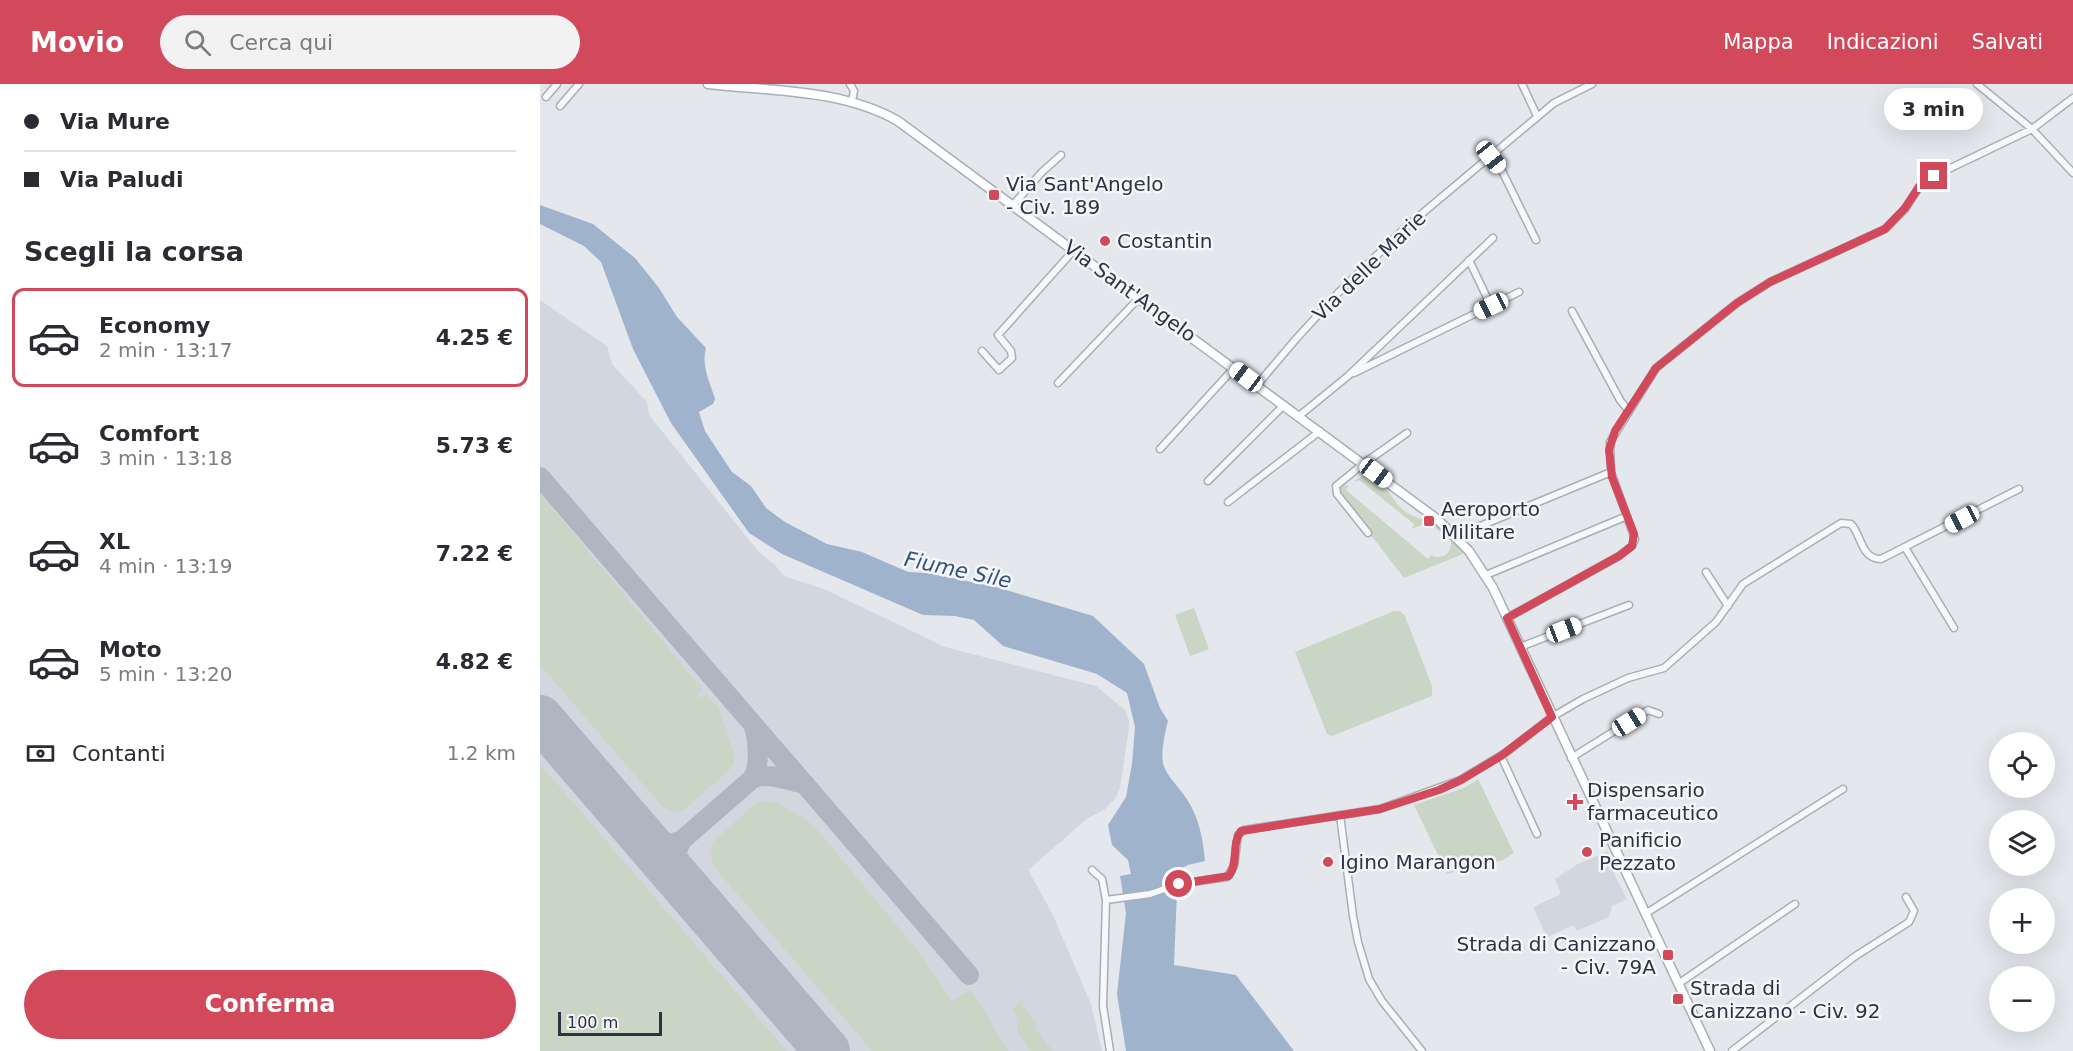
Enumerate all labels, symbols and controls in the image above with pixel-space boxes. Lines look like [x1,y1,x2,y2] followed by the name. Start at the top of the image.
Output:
[160,15,580,69] search box
[30,26,124,59] text: Movio
[181,26,214,59] icon: search
[229,30,333,55] text: Cerca qui
[1723,30,1794,54] text: Mappa
[1827,30,1939,54] text: Indicazioni
[1972,30,2043,54] text: Salvati
[1884,89,1984,131] callout: 3 min
[1902,97,1965,121] text: 3 min
[60,109,170,134] text: Via Mure
[1473,137,1509,177] car
[1920,162,1947,189] route end
[60,167,184,192] text: Via Paludi
[1006,172,1164,219] place label: Via Sant'Angelo - Civ. 189
[987,188,1001,202] marker: Via Sant'Angelo - Civ. 189
[1308,206,1430,326] street label: Via delle Marie
[1117,229,1212,253] place label: Costantin
[1098,234,1112,248] marker: Costantin
[1059,235,1201,347] street label: Via Sant'Angelo
[24,236,244,267] text: Scegli la corsa
[1471,290,1511,322] car
[27,311,81,365] icon: car
[99,313,210,338] text: Economy
[436,325,513,350] text: 4.25 €
[99,338,233,362] text: 2 min · 13:17
[1226,359,1266,395] car
[27,419,81,473] icon: car
[99,421,199,446] text: Comfort
[436,433,513,458] text: 5.73 €
[99,446,233,470] text: 3 min · 13:18
[1356,455,1396,491] car
[1441,497,1540,544] place label: Aeroporto Militare
[1942,503,1982,535] car
[1422,514,1436,528] marker: Aeroporto Militare
[27,527,81,581] icon: car
[99,529,130,554] text: XL
[436,541,513,566] text: 7.22 €
[902,547,1014,593] water label: Fiume Sile
[99,554,233,578] text: 4 min · 13:19
[1544,615,1584,645] car
[27,635,81,689] icon: car
[99,637,162,662] text: Moto
[436,649,513,674] text: 4.82 €
[99,662,233,686] text: 5 min · 13:20
[1609,705,1649,739] car
[1989,732,2055,1032] map controls
[1989,732,2055,798] button: locate
[24,737,57,770] icon: cash
[72,741,166,766] text: Contanti
[447,741,516,765] text: 1.2 km
[1587,778,1719,825] place label: Dispensario farmaceutico
[1568,795,1582,809] marker: Dispensario farmaceutico
[1989,810,2055,876] button: layers
[1599,828,1682,875] place label: Panificio Pezzato
[1580,845,1594,859] marker: Panificio Pezzato
[1340,850,1496,874] place label: Igino Marangon
[1321,855,1335,869] marker: Igino Marangon
[1165,870,1192,897] route start
[1989,888,2055,954] button: +
[1456,932,1656,979] place label: Strada di Canizzano - Civ. 79A
[1661,948,1675,962] marker: Strada di Canizzano - Civ. 79A
[1989,966,2055,1032] button: −
[24,970,516,1039] button: Conferma
[1690,976,1881,1023] place label: Strada di Canizzano - Civ. 92
[1671,992,1685,1006] marker: Strada di Canizzano - Civ. 92
[558,1009,662,1036] scale bar
[567,1013,618,1032] text: 100 m

